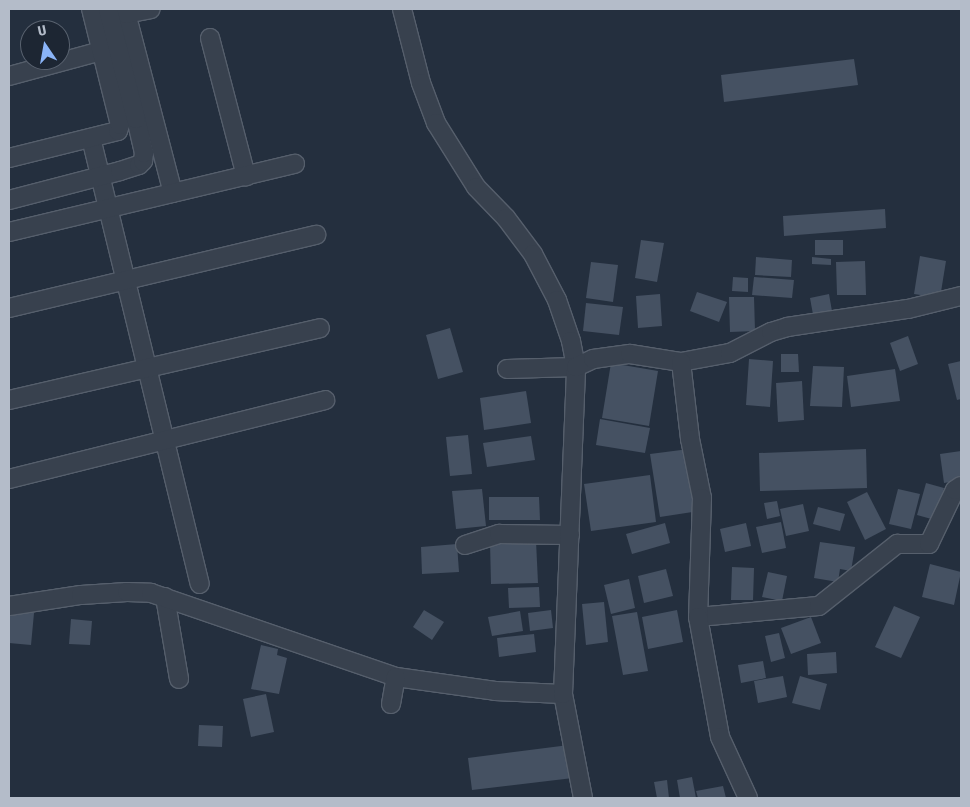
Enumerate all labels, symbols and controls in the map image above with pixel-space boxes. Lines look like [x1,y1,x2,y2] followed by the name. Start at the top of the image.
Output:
[20,20,70,70] north arrow
[36,22,48,40] text: U

